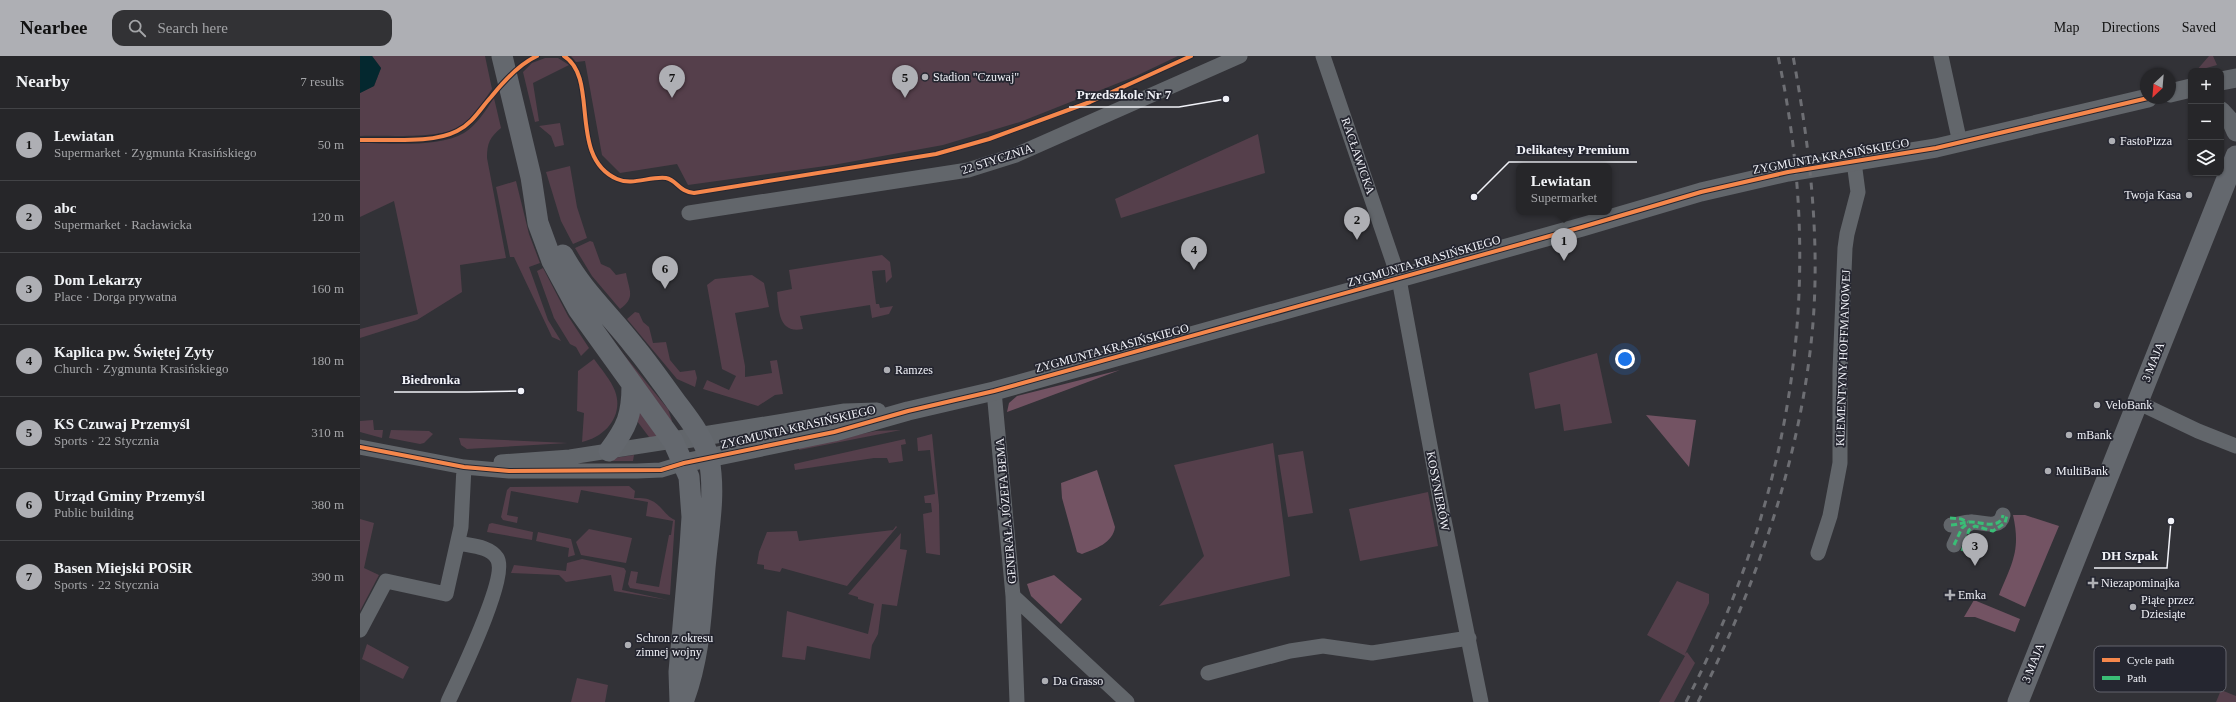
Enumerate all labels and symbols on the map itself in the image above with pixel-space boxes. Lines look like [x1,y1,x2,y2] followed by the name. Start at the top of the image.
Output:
[659,65,685,98] pin: 7
[892,65,918,98] pin: 5
[2140,68,2176,104] north arrow
[933,70,1019,84] place label: Stadion "Czuwaj"
[920,72,930,82] marker: Stadion "Czuwaj"
[1069,82,1179,107] callout: Przedszkole Nr 7
[1077,87,1172,102] text: Przedszkole Nr 7
[1338,116,1378,197] street label: RACŁAWICKA
[2120,134,2173,148] place label: FastoPizza
[1752,135,1911,177] street label: ZYGMUNTA KRASIŃSKIEGO
[2107,136,2117,146] marker: FastoPizza
[1509,137,1637,162] callout: Delikatesy Premium
[959,141,1035,177] street label: 22 STYCZNIA
[1517,142,1630,157] text: Delikatesy Premium
[2124,188,2182,202] place label: Twoja Kasa
[2184,190,2194,200] marker: Twoja Kasa
[1344,207,1370,240] pin: 2
[1551,228,1577,261] pin: 1
[1346,232,1503,290] street label: ZYGMUNTA KRASIŃSKIEGO
[1181,237,1207,270] pin: 4
[652,256,678,289] pin: 6
[1833,269,1853,446] street label: KLEMENTYNY HOFFMANOWEJ
[1034,321,1191,375] street label: ZYGMUNTA KRASIŃSKIEGO
[2139,340,2167,384] street label: 3 MAJA
[1615,349,1635,369] your location
[895,363,933,377] place label: Ramzes
[882,365,892,375] marker: Ramzes
[394,367,468,392] callout: Biedronka
[402,372,461,387] text: Biedronka
[2105,398,2152,412] place label: VeloBank
[2092,400,2102,410] marker: VeloBank
[719,402,877,452] street label: ZYGMUNTA KRASIŃSKIEGO
[2077,428,2112,442] place label: mBank
[2064,430,2074,440] marker: mBank
[993,437,1019,585] street label: GENERAŁA JÓZEFA BEMA
[1423,450,1453,533] street label: KOSYNIERÓW
[2056,464,2108,478] place label: MultiBank
[2043,466,2053,476] marker: MultiBank
[1962,533,1988,566] pin: 3
[2094,543,2167,568] callout: DH Szpak
[2102,548,2159,563] text: DH Szpak
[2101,576,2180,590] place label: Niezapominajka
[2088,578,2098,588] marker: Niezapominajka
[1958,588,1987,602] place label: Emka
[1945,590,1955,600] marker: Emka
[2141,593,2194,621] place label: Piąte przez Dziesiąte
[2128,602,2138,612] marker: Piąte przez Dziesiąte
[636,631,713,659] place label: Schron z okresu zimnej wojny
[623,640,633,650] marker: Schron z okresu zimnej wojny
[2019,641,2047,685] street label: 3 MAJA
[2094,646,2226,692] legend
[2127,654,2175,666] text: Cycle path
[2127,672,2147,684] text: Path
[1053,674,1103,688] place label: Da Grasso
[1040,676,1050,686] marker: Da Grasso

